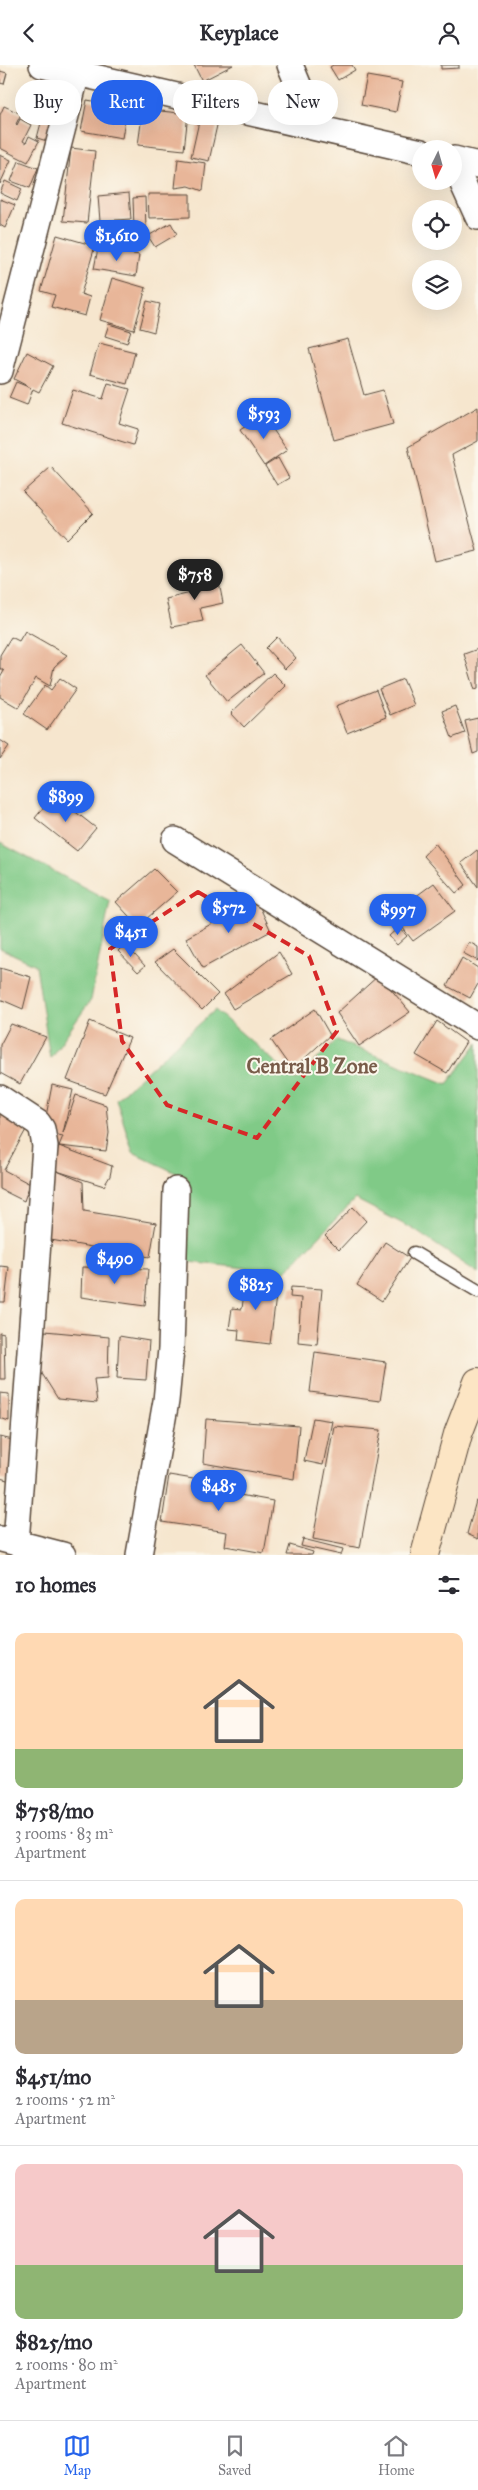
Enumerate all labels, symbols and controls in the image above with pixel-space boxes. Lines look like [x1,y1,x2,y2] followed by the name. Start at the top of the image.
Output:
[15,19,43,47] icon: back
[199,19,279,46] text: Keyplace
[435,19,463,47] icon: person
[15,80,81,125] chip: Buy
[91,80,163,125] chip: Rent
[173,80,258,125] chip: Filters
[268,80,338,125] chip: New
[412,140,462,190] north arrow
[412,140,462,310] map controls
[412,200,462,250] button: locate
[76,219,158,262] pin: $1,610
[95,226,139,245] text: $1,610
[412,260,462,310] button: layers
[234,397,294,440] pin: $593
[248,404,280,423] text: $593
[165,559,225,601] pin: $758
[178,565,212,584] text: $758
[36,781,96,823] pin: $899
[48,787,84,806] text: $899
[199,891,259,934] pin: $572
[368,893,428,936] pin: $997
[212,898,246,917] text: $572
[380,900,416,919] text: $997
[101,915,161,958] pin: $451
[115,922,147,941] text: $451
[246,1053,378,1079] district label: Central B Zone
[85,1243,145,1285] pin: $490
[97,1249,133,1268] text: $490
[226,1269,286,1311] pin: $825
[239,1275,273,1294] text: $825
[189,1469,249,1512] pin: $485
[202,1476,236,1495] text: $485
[435,1571,463,1599] icon: filters
[15,1572,96,1598] text: 10 homes
[194,1666,284,1756] icon: home
[15,1798,94,1824] text: $758/mo
[15,1824,113,1843] text: 3 rooms · 83 m²
[15,1843,87,1862] text: Apartment
[194,1931,284,2021] icon: home
[15,2064,91,2090] text: $451/mo
[15,2090,115,2109] text: 2 rooms · 52 m²
[15,2109,87,2128] text: Apartment
[194,2196,284,2286] icon: home
[15,2329,92,2355] text: $825/mo
[15,2355,118,2374] text: 2 rooms · 80 m²
[15,2374,87,2393] text: Apartment
[63,2432,91,2479] tab: Map
[218,2432,251,2479] tab: Saved
[378,2432,415,2479] tab: Home

